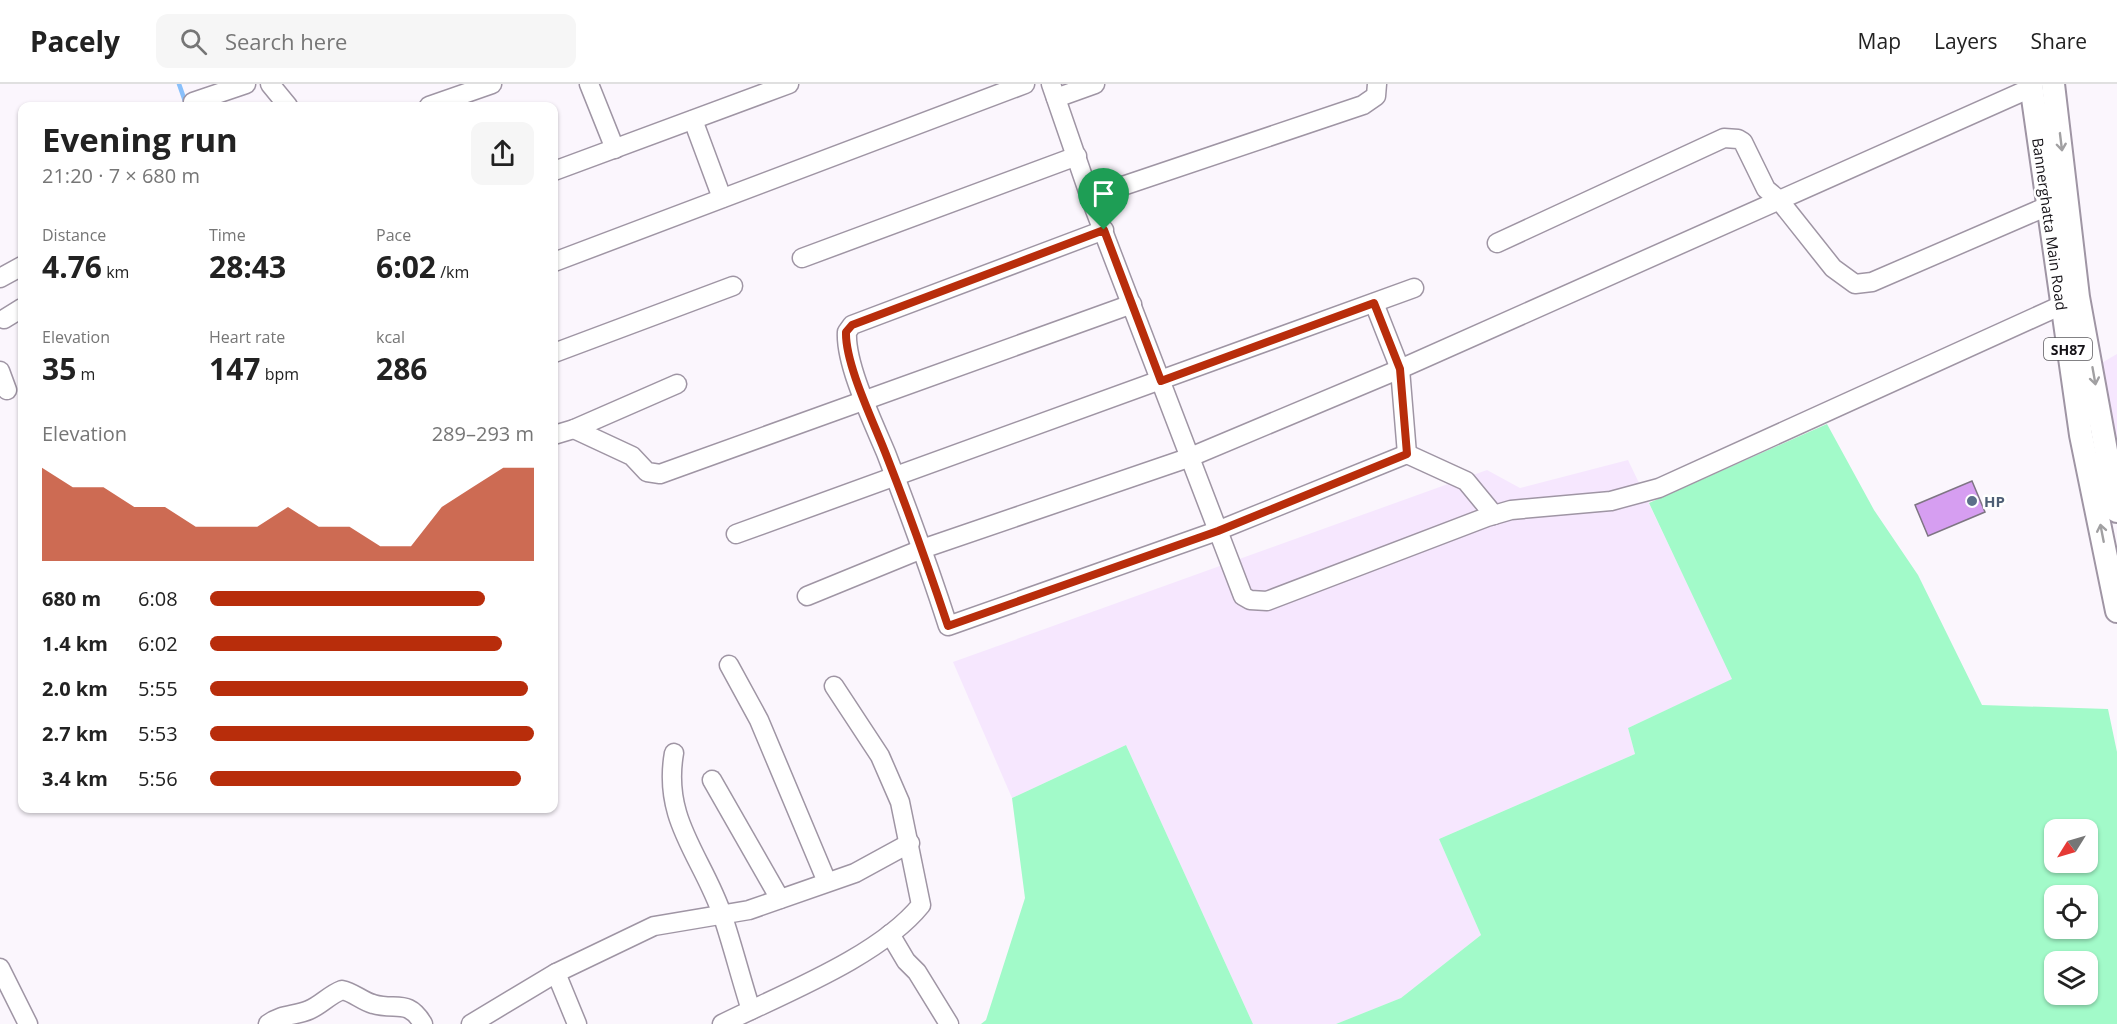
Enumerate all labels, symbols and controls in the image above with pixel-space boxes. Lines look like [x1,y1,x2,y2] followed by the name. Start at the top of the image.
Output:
[156,14,576,68] search box
[30,22,120,60] text: Pacely
[177,25,210,58] icon: search
[225,26,347,56] text: Search here
[1858,27,1901,55] text: Map
[1934,27,1998,55] text: Layers
[2031,27,2087,55] text: Share
[42,117,238,162] text: Evening run
[471,122,534,185] button: share
[2055,132,2066,151] one-way arrow
[2028,136,2072,312] street label: Bannerghatta Main Road
[42,162,200,189] text: 21:20 · 7 × 680 m
[1078,168,1129,230] pin
[1087,177,1120,210] icon: arrive
[42,224,106,246] text: Distance
[209,224,246,246] text: Time
[376,224,411,246] text: Pace
[42,246,102,287] text: 4.76
[209,246,286,287] text: 28:43
[376,246,436,287] text: 6:02
[102,261,129,283] text: km
[436,261,469,283] text: /km
[42,326,110,348] text: Elevation
[209,326,285,348] text: Heart rate
[376,326,405,348] text: kcal
[2044,338,2092,360] road number: SH87
[42,348,76,389] text: 35
[209,348,260,389] text: 147
[376,348,427,389] text: 286
[76,363,95,385] text: m
[260,363,299,385] text: bpm
[2089,366,2100,386] one-way arrow
[42,420,127,447] text: Elevation
[432,420,534,447] text: 289–293 m
[1984,491,2005,511] place label: HP
[1965,494,1979,508] marker: HP
[2096,524,2107,543] one-way arrow
[42,585,101,612] text: 680 m
[138,585,178,612] text: 6:08
[42,630,108,657] text: 1.4 km
[138,630,178,657] text: 6:02
[42,675,108,702] text: 2.0 km
[138,675,178,702] text: 5:55
[42,720,108,747] text: 2.7 km
[138,720,178,747] text: 5:53
[42,765,108,792] text: 3.4 km
[138,765,178,792] text: 5:56
[2044,819,2098,873] north arrow
[2044,819,2098,1005] map controls
[2044,885,2098,939] button: locate
[2044,951,2098,1005] button: layers

